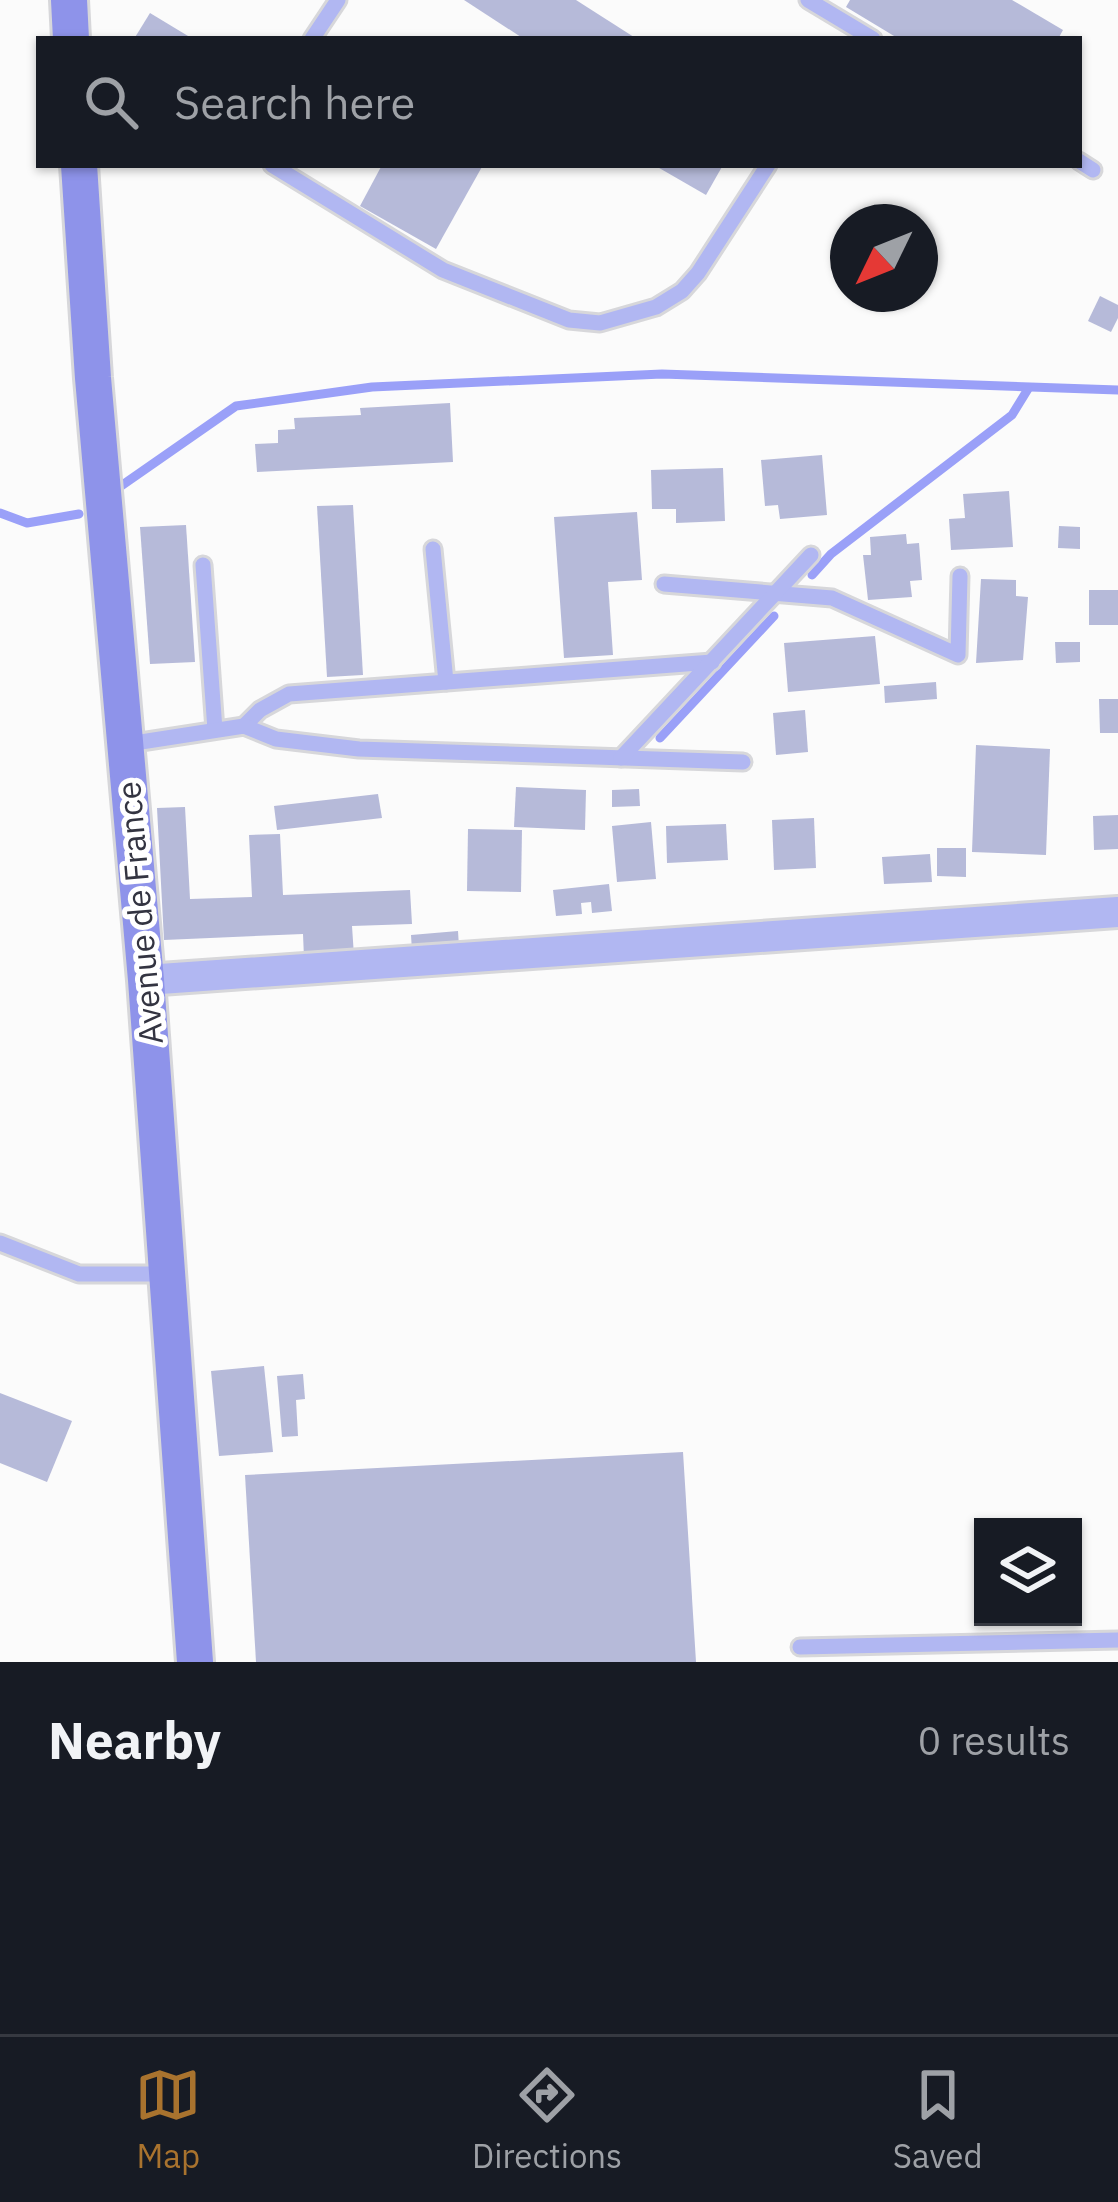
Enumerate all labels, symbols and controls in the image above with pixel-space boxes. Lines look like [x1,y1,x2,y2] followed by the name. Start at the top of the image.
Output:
[36,36,1082,168] search box
[78,69,144,135] icon: search
[174,73,415,131] text: Search here
[830,204,938,312] north arrow
[106,780,172,1046] street label: Avenue de France
[974,1518,1082,1626] map controls
[974,1518,1082,1626] button: layers
[48,1707,221,1773] text: Nearby
[918,1715,1070,1766] text: 0 results
[135,2062,201,2177] tab: Map
[472,2062,622,2177] tab: Directions
[893,2062,983,2177] tab: Saved

